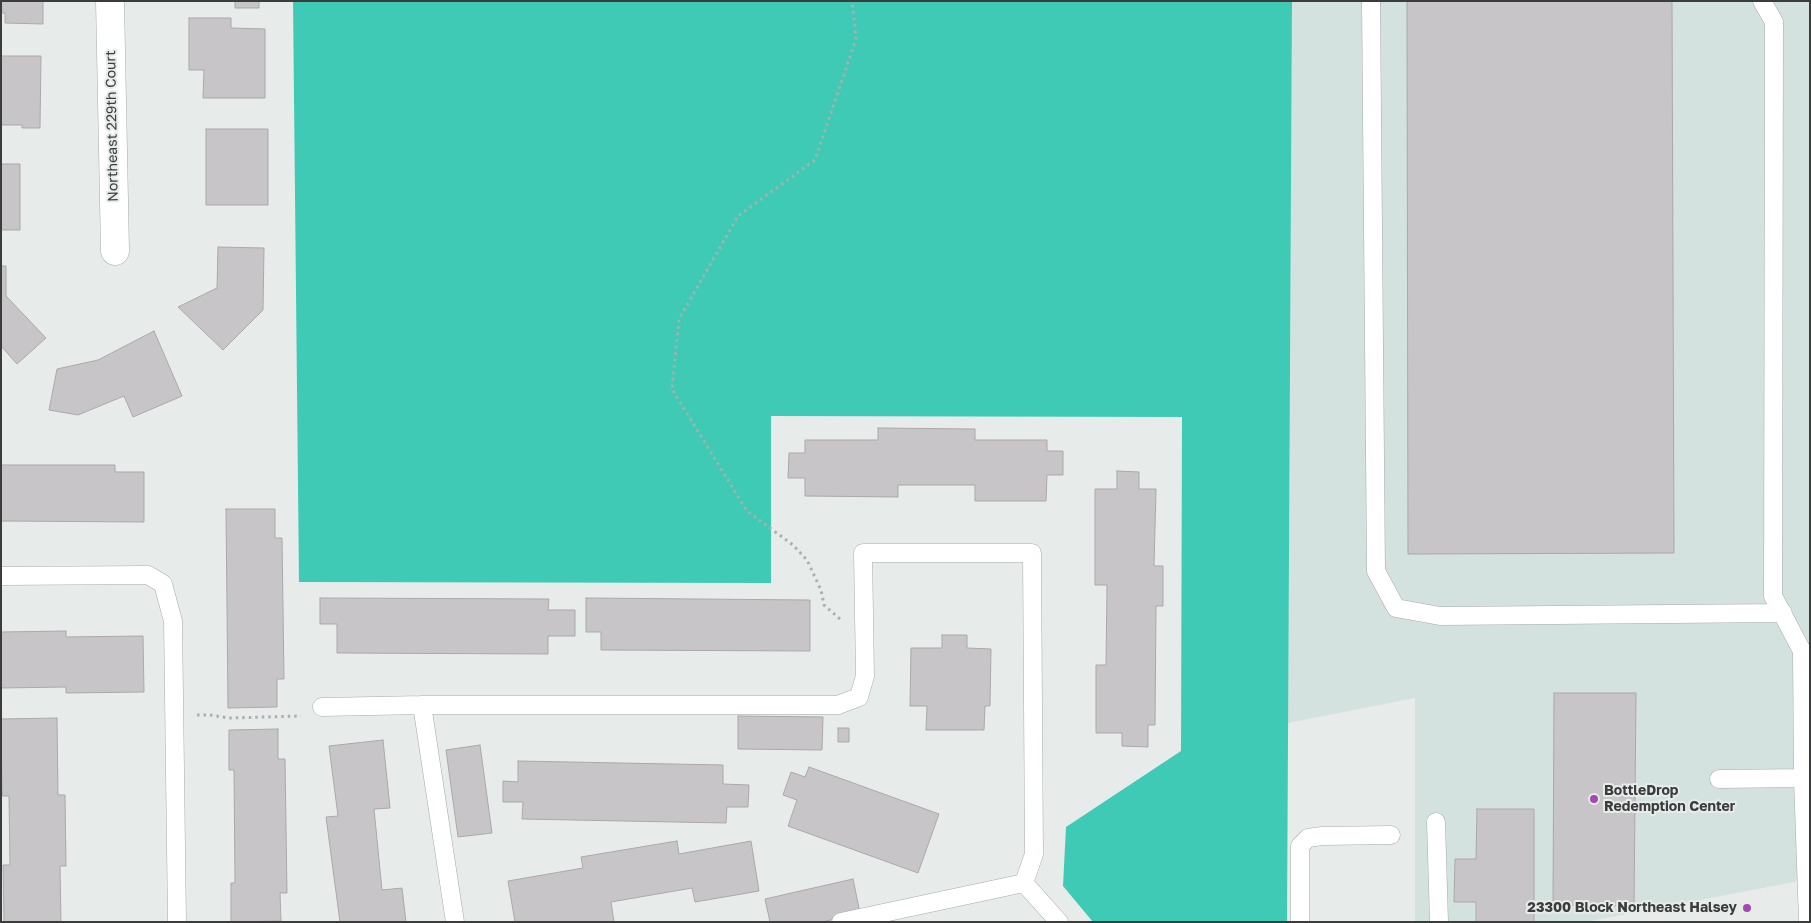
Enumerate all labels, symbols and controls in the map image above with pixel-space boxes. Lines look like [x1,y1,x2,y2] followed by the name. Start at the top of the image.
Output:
[102,50,122,202] street label: Northeast 229th Court
[1604,783,1735,816] place label: BottleDrop Redemption Center
[1588,793,1600,805] marker: BottleDrop Redemption Center
[1527,900,1737,916] place label: 23300 Block Northeast Halsey
[1741,902,1753,914] marker: 23300 Block Northeast Halsey

